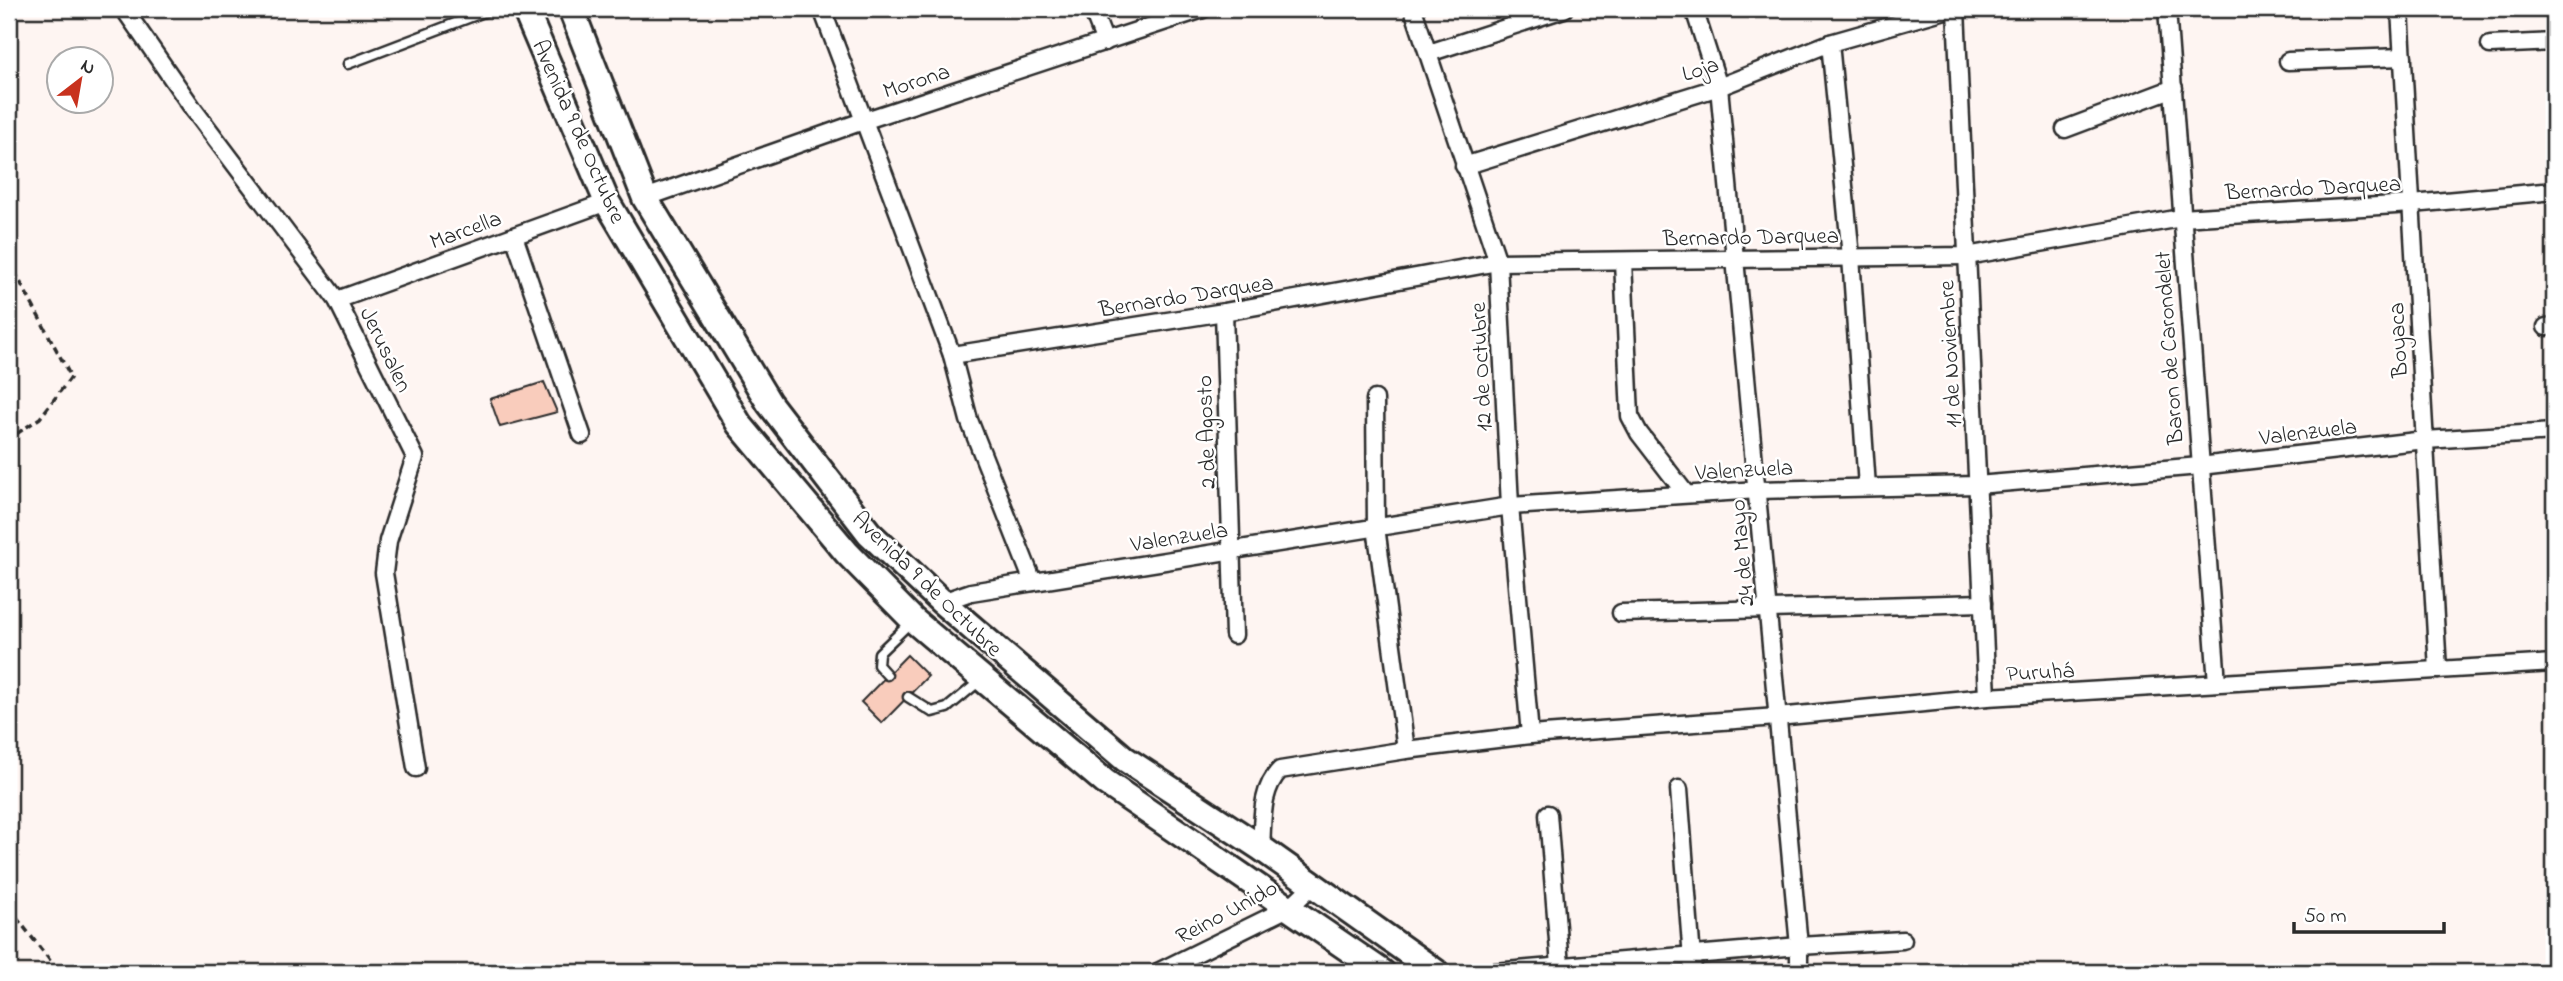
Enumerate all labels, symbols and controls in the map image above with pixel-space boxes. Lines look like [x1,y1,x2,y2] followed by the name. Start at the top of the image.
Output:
[522,35,633,230] street label: Avenida 9 de Octubre
[46,46,116,116] north arrow
[1678,49,1723,92] street label: Loja
[75,53,100,83] text: N
[879,56,955,109] street label: Morona
[2223,168,2402,211] street label: Bernardo Darquea
[425,203,506,260] street label: Marcella
[1662,220,1839,257] street label: Bernardo Darquea
[2147,250,2194,447] street label: Baron de Carondelet
[1096,267,1276,328] street label: Bernardo Darquea
[1931,279,1972,428] street label: 11 de Noviembre
[1463,301,1502,432] street label: 12 de Octubre
[2381,301,2420,379] street label: Boyaca
[350,302,420,398] street label: Jerusalen
[1189,374,1227,489] street label: 2 de Agosto
[2257,411,2359,456] street label: Valenzuela
[1693,452,1794,491] street label: Valenzuela
[1722,498,1767,608] street label: 24 de Mayo
[844,504,1009,666] street label: Avenida 9 de Octubre
[1127,515,1230,563] street label: Valenzuela
[2005,655,2075,692] street label: Puruhá
[1170,873,1284,954] street label: Reino Unido
[2294,890,2444,934] scale bar
[2304,902,2347,932] text: 50 m

